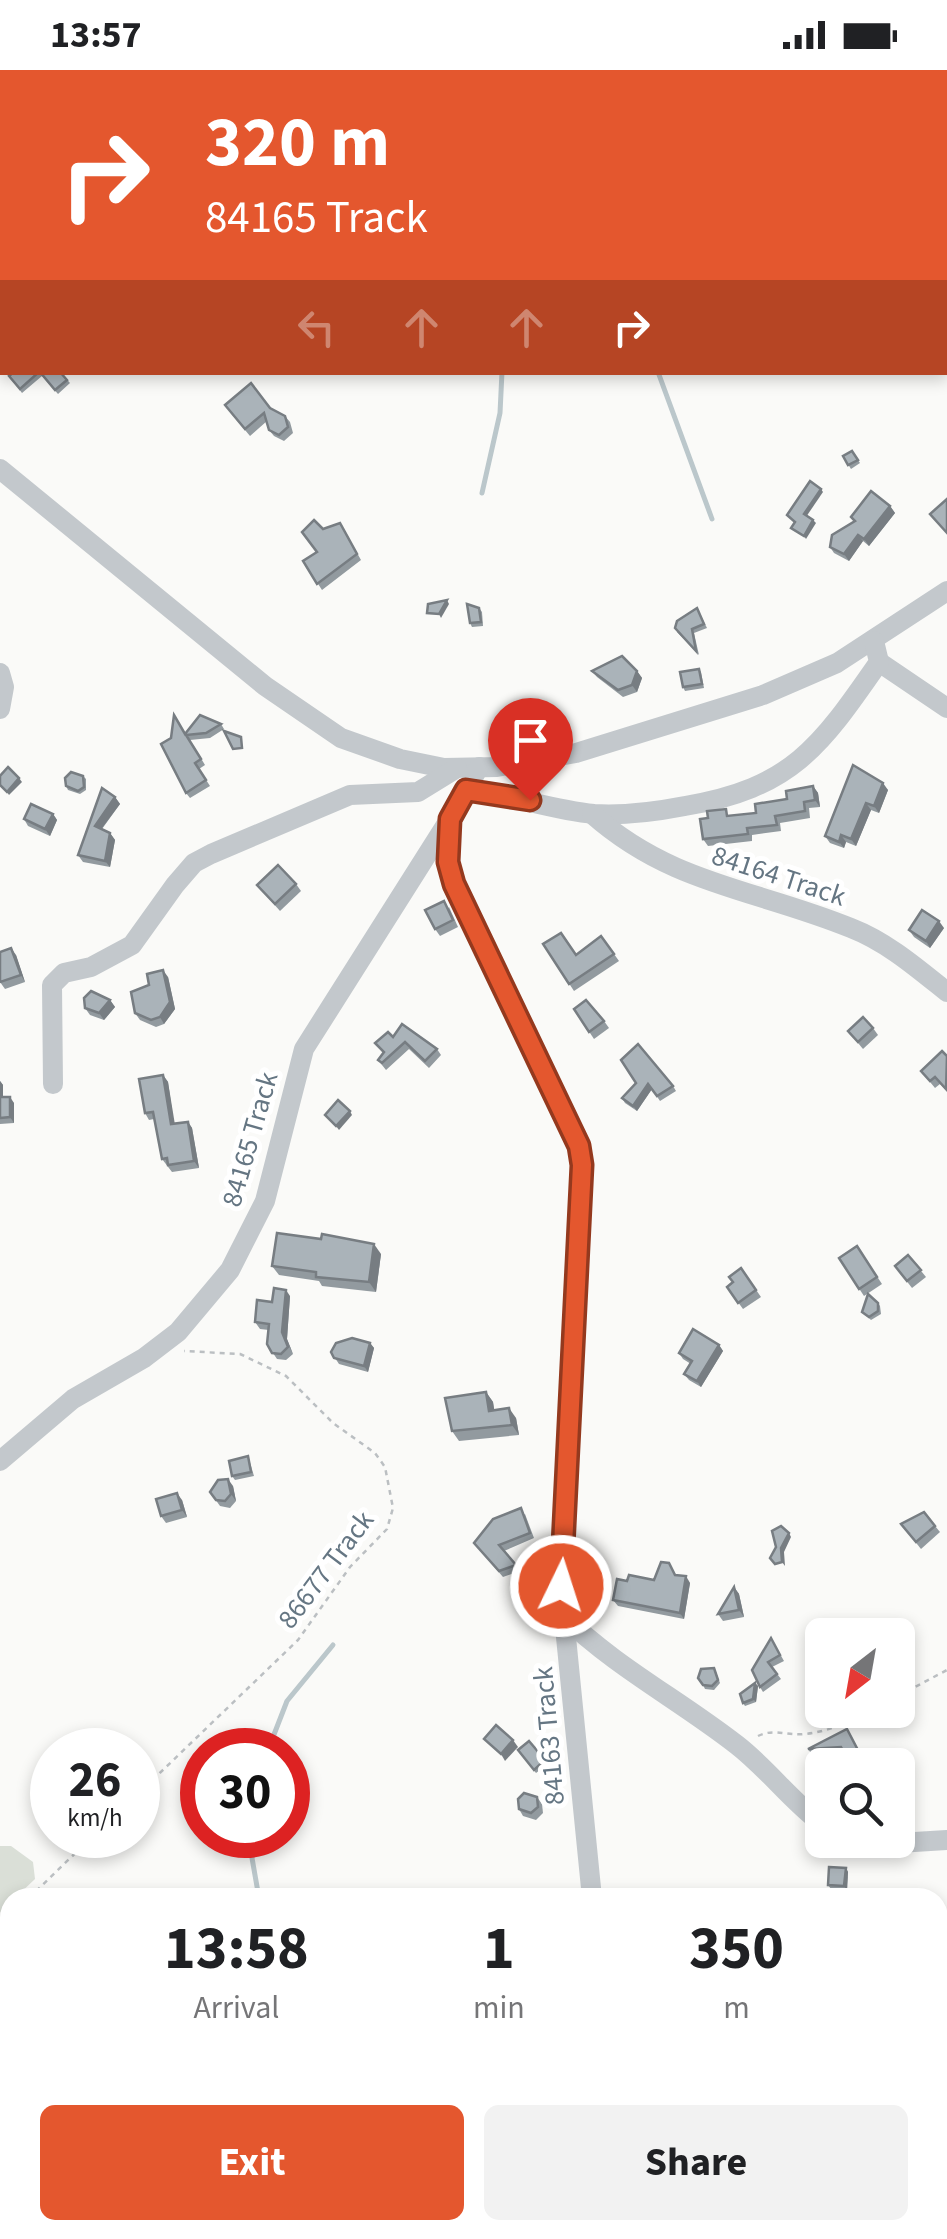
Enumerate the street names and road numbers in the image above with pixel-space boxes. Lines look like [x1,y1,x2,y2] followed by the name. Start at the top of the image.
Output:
[707,836,851,916] street label: 84164 Track
[212,1067,288,1211] street label: 84165 Track
[268,1502,384,1637] street label: 86677 Track
[523,1665,575,1807] street label: 84163 Track

